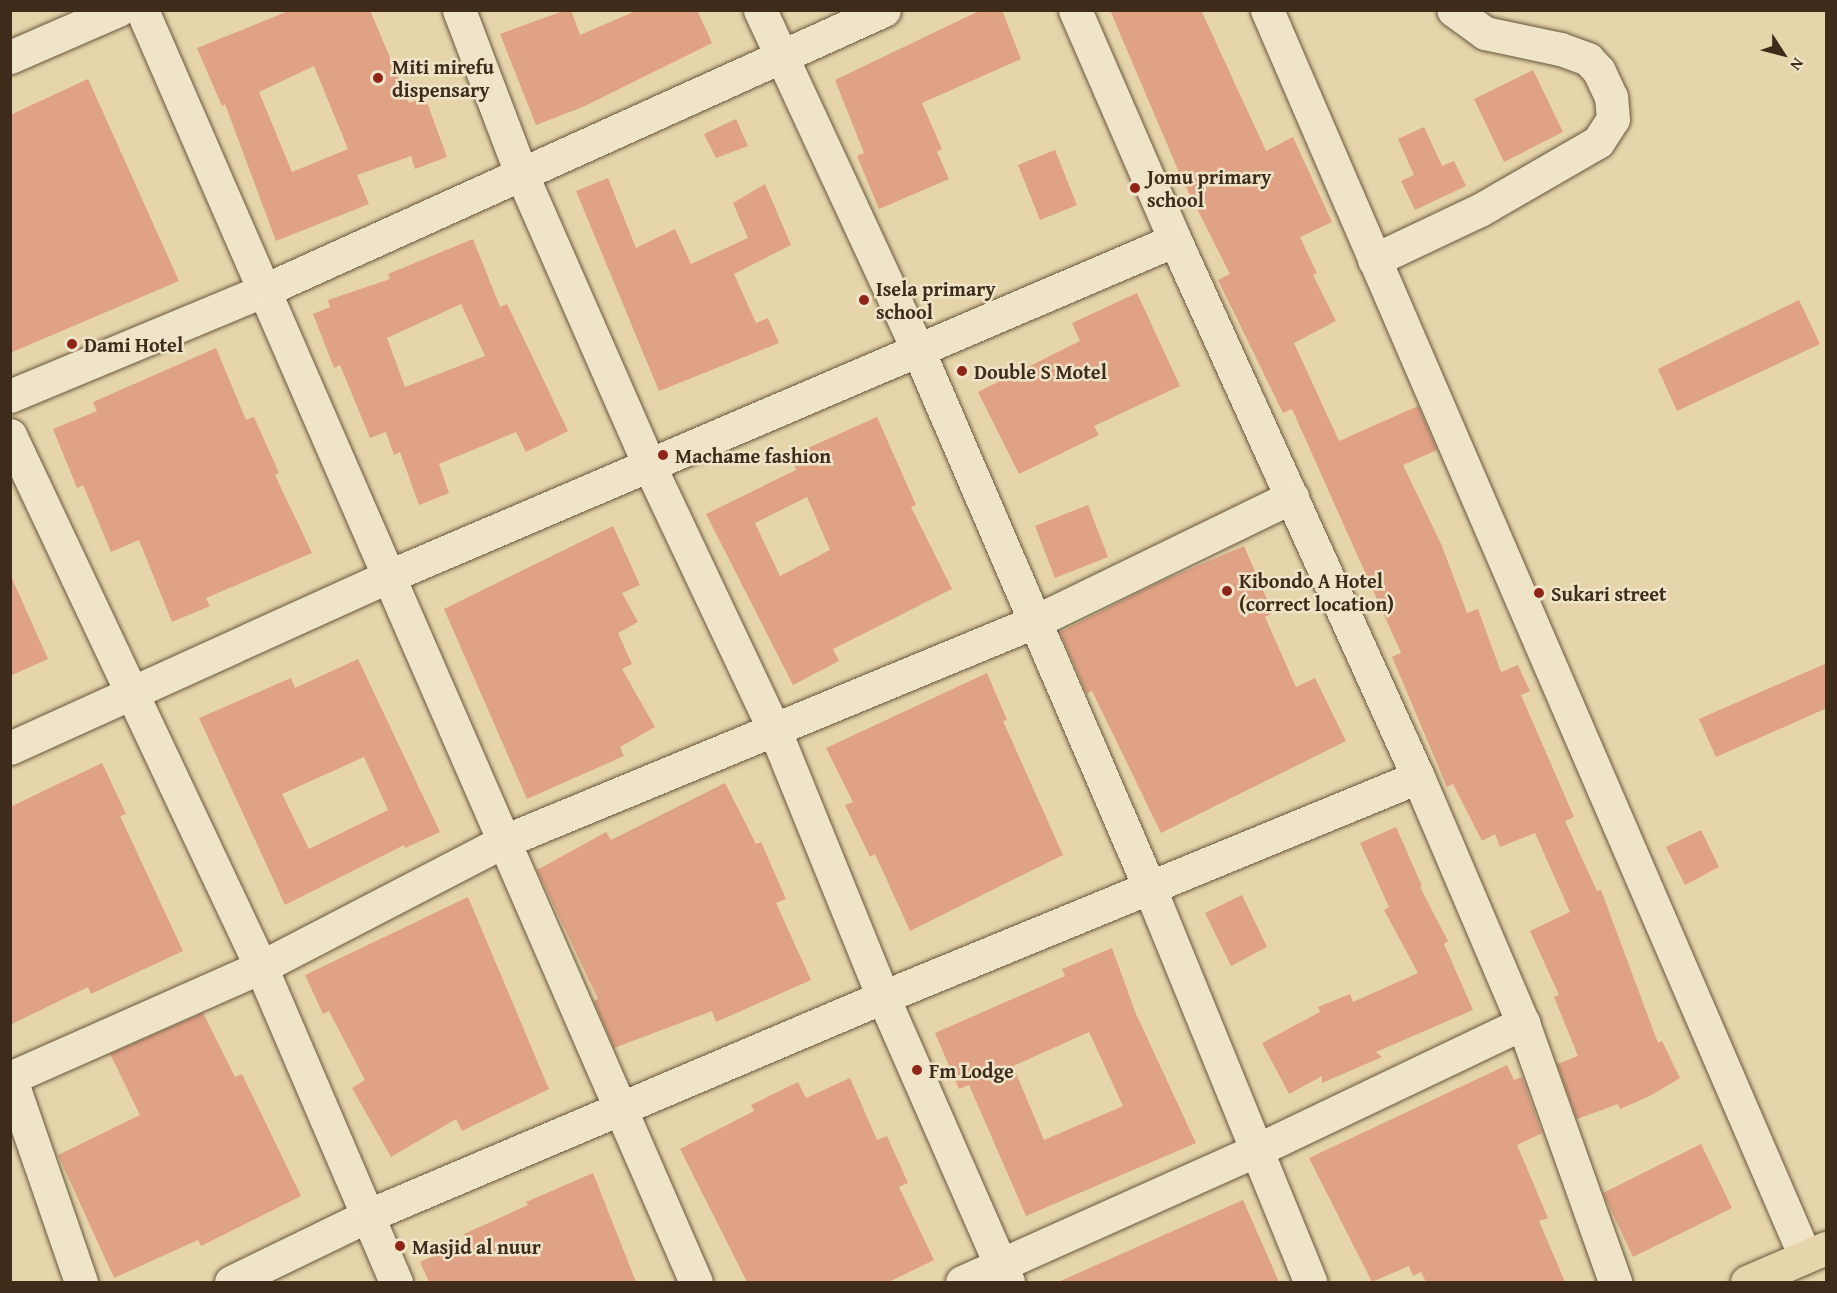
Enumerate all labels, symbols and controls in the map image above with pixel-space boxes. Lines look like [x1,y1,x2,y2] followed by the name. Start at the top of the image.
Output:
[1753,24,1813,84] north arrow
[1785,53,1810,76] text: N
[392,54,494,101] place label: Miti mirefu dispensary
[369,69,387,87] marker: Miti mirefu dispensary
[1147,164,1271,211] place label: Jomu primary school
[1128,181,1142,195] marker: Jomu primary school
[876,276,996,323] place label: Isela primary school
[857,293,871,307] marker: Isela primary school
[84,332,183,356] place label: Dami Hotel
[65,337,79,351] marker: Dami Hotel
[974,359,1107,383] place label: Double S Motel
[955,364,969,378] marker: Double S Motel
[675,443,831,467] place label: Machame fashion
[656,448,670,462] marker: Machame fashion
[1239,568,1394,615] place label: Kibondo A Hotel (correct location)
[1551,581,1667,605] place label: Sukari street
[1220,584,1234,598] marker: Kibondo A Hotel (correct location)
[1532,586,1546,600] marker: Sukari street
[929,1058,1014,1082] place label: Fm Lodge
[910,1063,924,1077] marker: Fm Lodge
[412,1234,541,1258] place label: Masjid al nuur
[393,1239,407,1253] marker: Masjid al nuur

